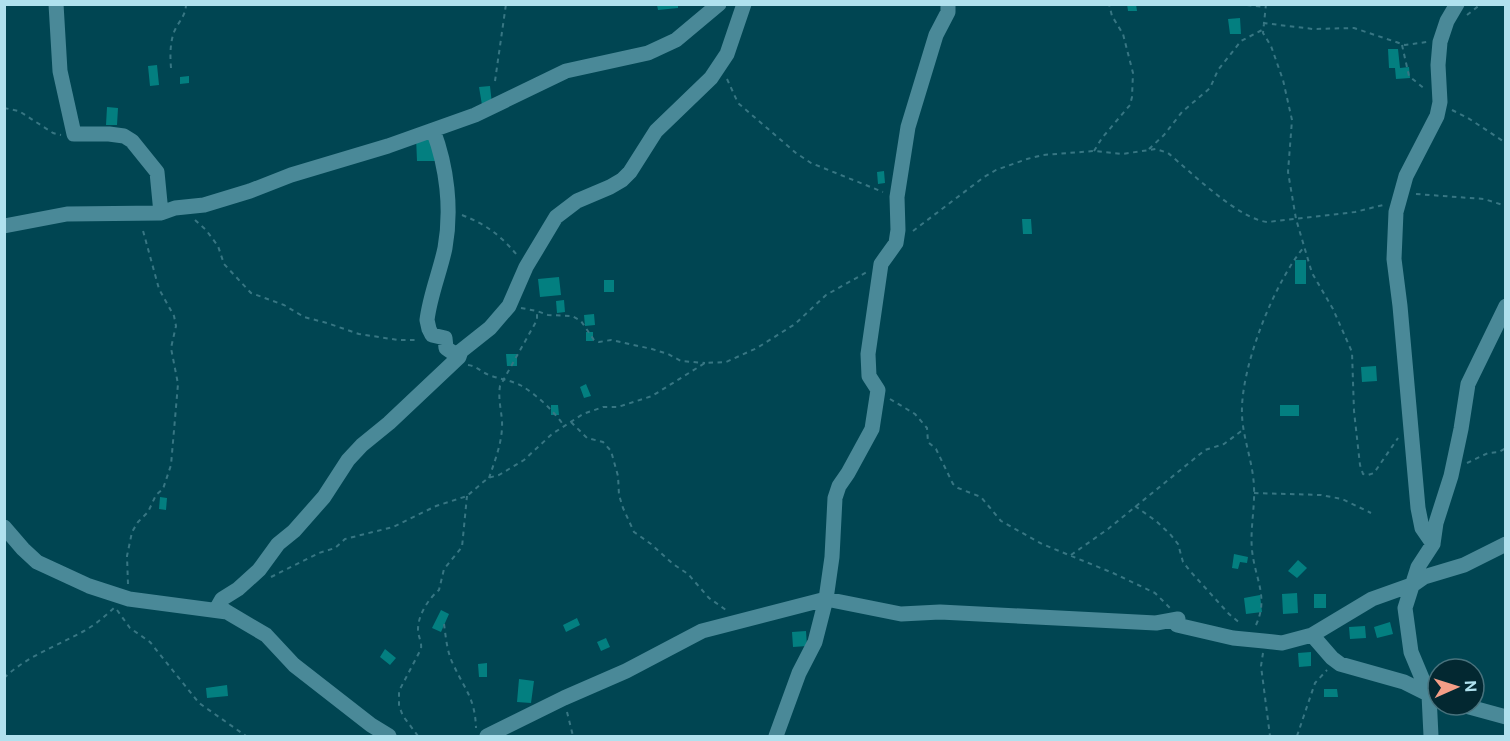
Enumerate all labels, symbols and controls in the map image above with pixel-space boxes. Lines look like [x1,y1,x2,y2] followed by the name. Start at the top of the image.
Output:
[1426,657,1486,717] north arrow
[1460,680,1481,693] text: N

